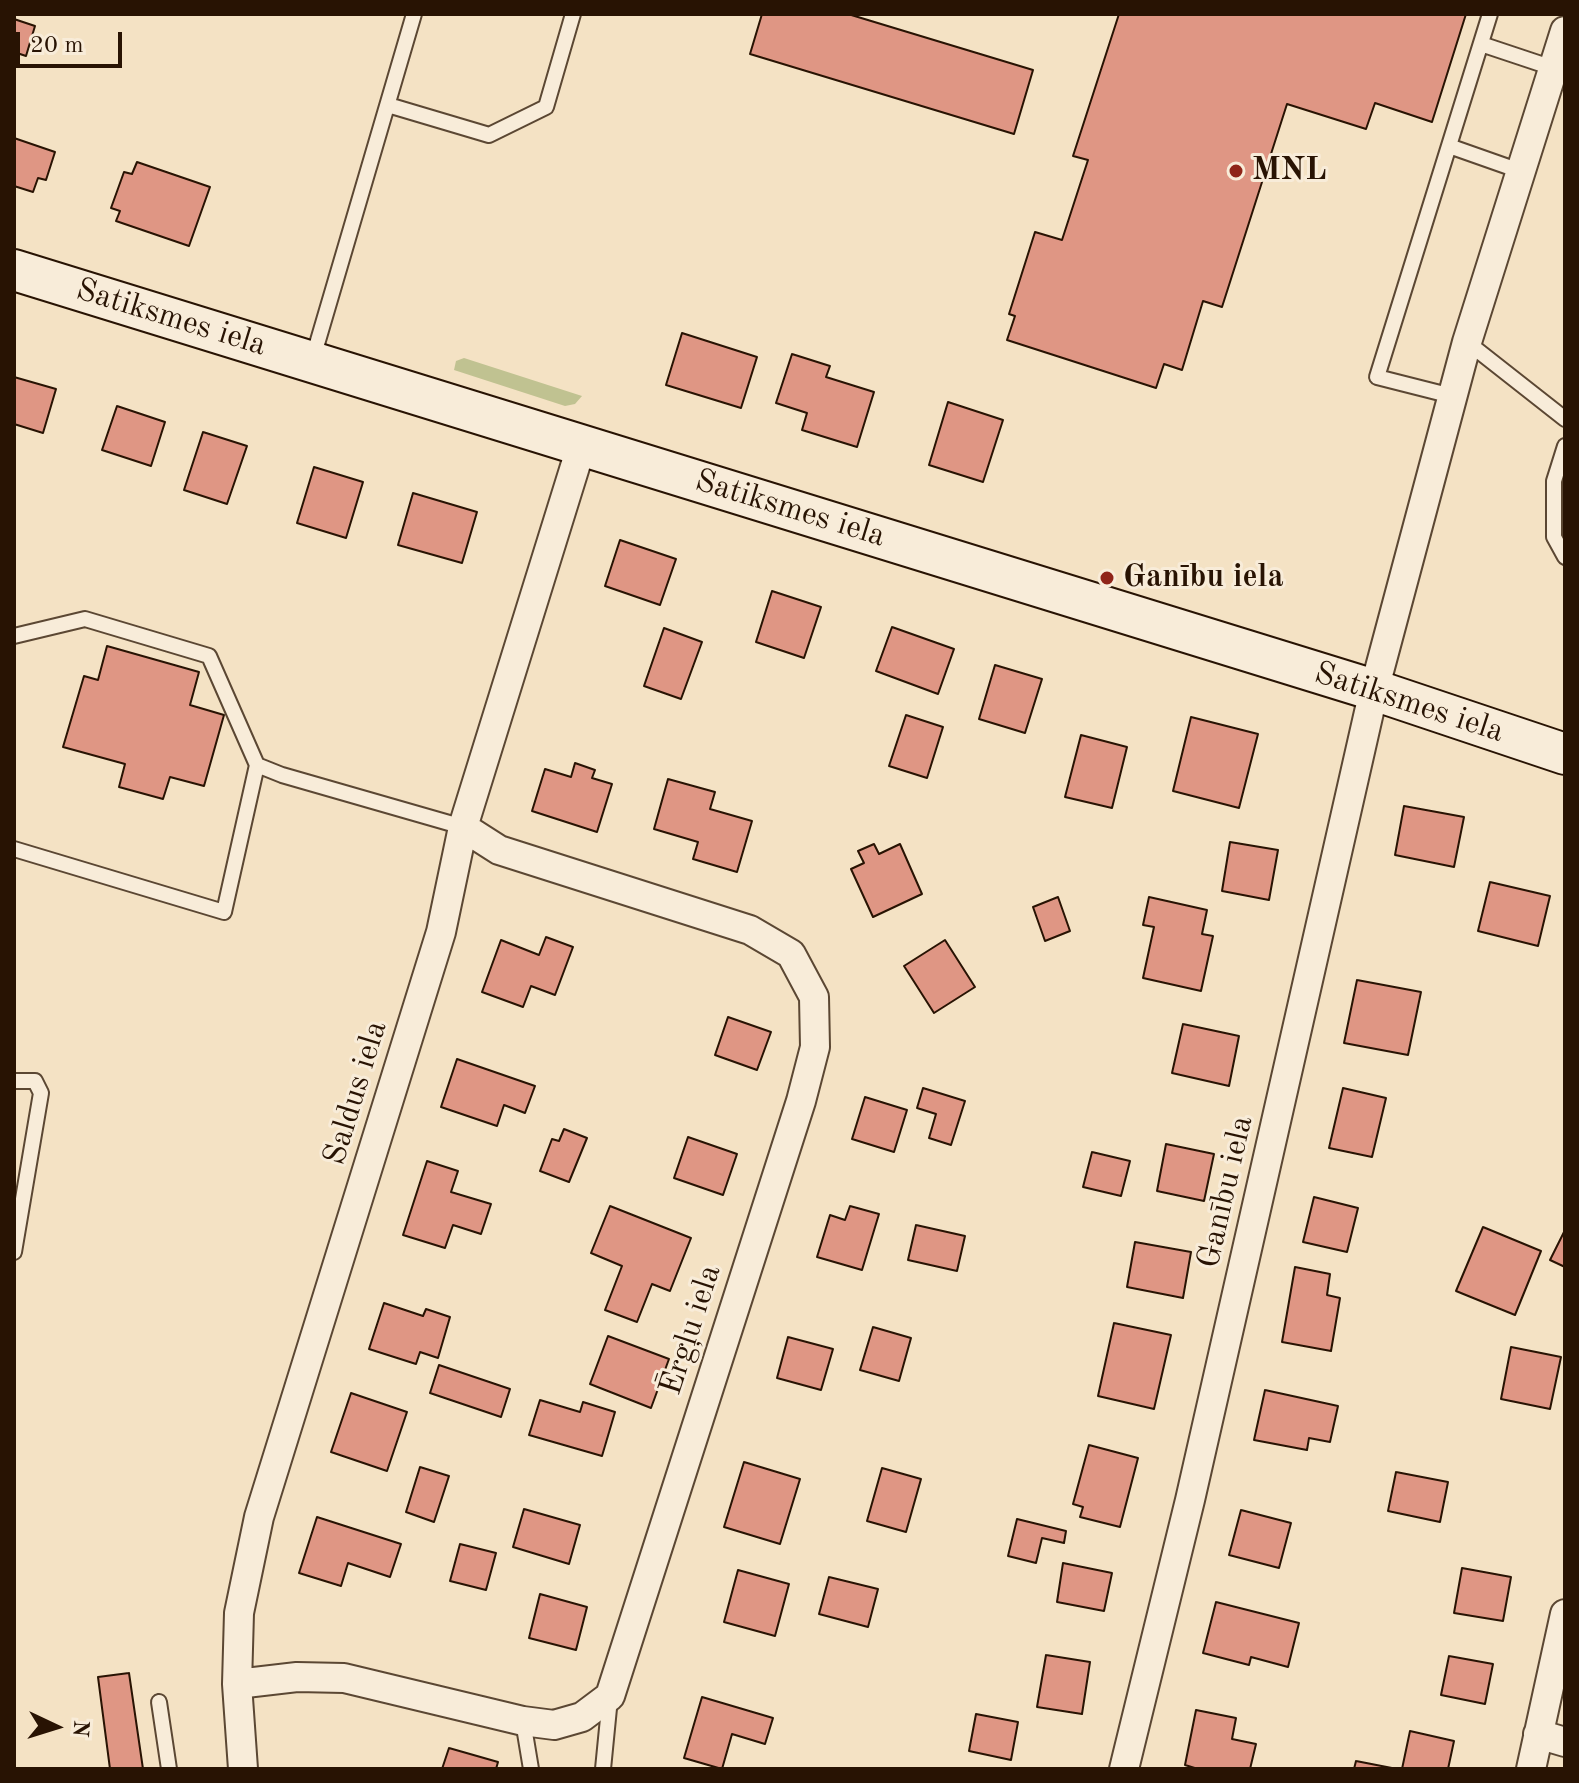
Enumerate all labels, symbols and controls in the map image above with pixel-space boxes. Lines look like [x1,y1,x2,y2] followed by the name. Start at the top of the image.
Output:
[20,16,126,66] scale bar
[30,34,84,58] text: 20 m
[1252,152,1326,190] place label: MNL
[1227,162,1245,180] marker: MNL
[71,271,271,365] street label: Satiksmes iela
[690,462,890,556] street label: Satiksmes iela
[1123,559,1284,597] place label: Ganību iela
[1098,569,1116,587] marker: Ganību iela
[1309,654,1509,752] street label: Satiksmes iela
[316,1016,396,1170] street label: Saldus iela
[1190,1112,1262,1272] street label: Ganību iela
[652,1260,730,1400] street label: Ērgļu iela
[16,1687,96,1767] north arrow
[68,1720,92,1738] text: N

